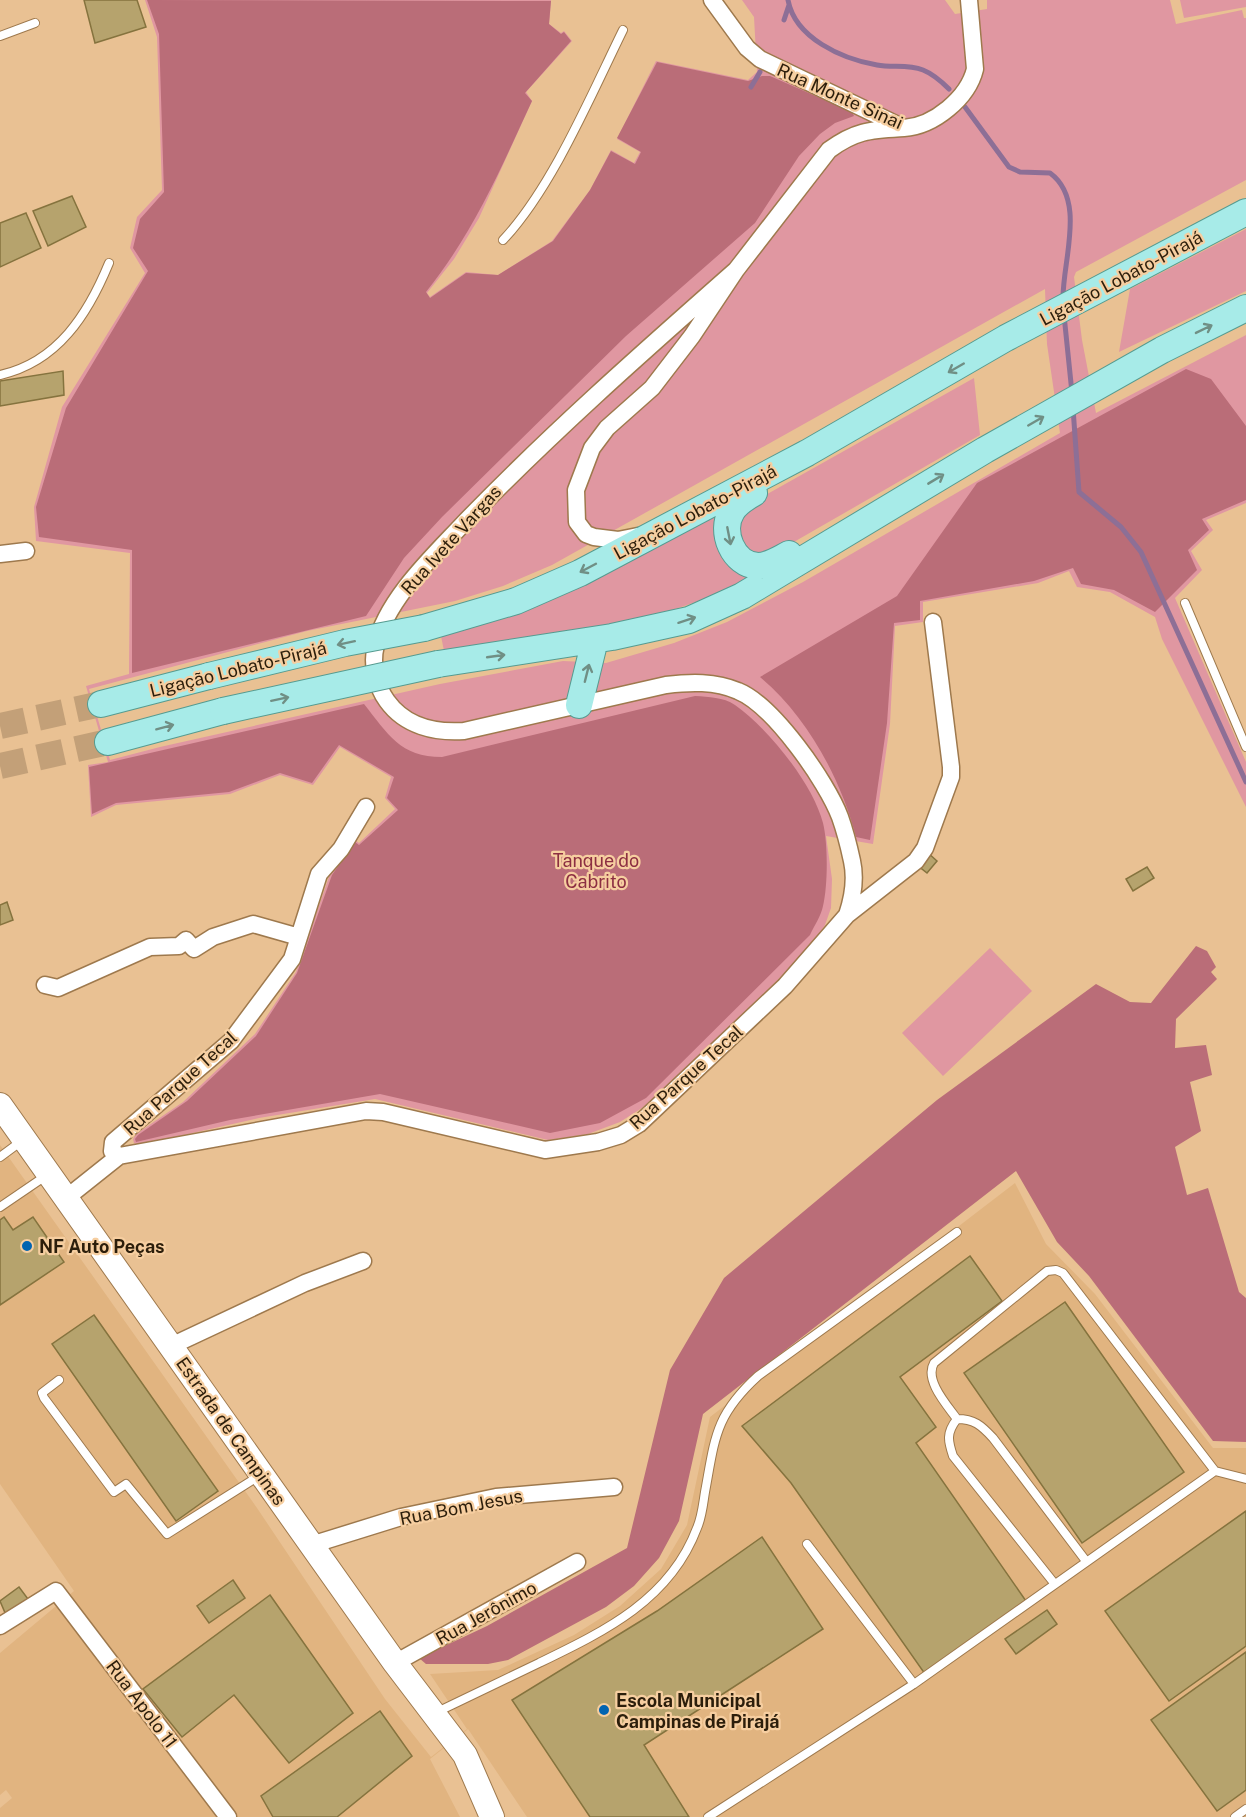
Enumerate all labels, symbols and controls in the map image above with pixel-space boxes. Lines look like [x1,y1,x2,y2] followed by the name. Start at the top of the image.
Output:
[774,59,906,133] street label: Rua Monte Sinai
[1036,226,1206,330] street label: Ligação Lobato-Pirajá
[1195,323,1212,335] one-way arrow
[947,362,964,374] one-way arrow
[1027,415,1044,427] one-way arrow
[610,460,780,564] street label: Ligação Lobato-Pirajá
[927,473,944,485] one-way arrow
[397,481,505,599] street label: Rua Ivete Vargas
[724,526,735,545] one-way arrow
[579,563,597,574] one-way arrow
[677,613,696,624] one-way arrow
[147,637,329,701] street label: Ligação Lobato-Pirajá
[337,638,357,649] one-way arrow
[485,650,505,661] one-way arrow
[582,664,593,683] one-way arrow
[269,693,289,704] one-way arrow
[155,721,174,732] one-way arrow
[553,850,639,892] park label: Tanque do Cabrito
[625,1021,747,1133] street label: Rua Parque Tecal
[119,1027,241,1139] street label: Rua Parque Tecal
[39,1236,165,1257] place label: NF Auto Peças
[20,1239,34,1253] marker: NF Auto Peças
[172,1353,290,1509] street label: Estrada de Campinas
[398,1485,524,1529] street label: Rua Bom Jesus
[432,1577,540,1649] street label: Rua Jerônimo
[102,1656,182,1752] street label: Rua Apolo 11
[616,1690,780,1732] place label: Escola Municipal Campinas de Pirajá
[597,1703,611,1717] marker: Escola Municipal Campinas de Pirajá

